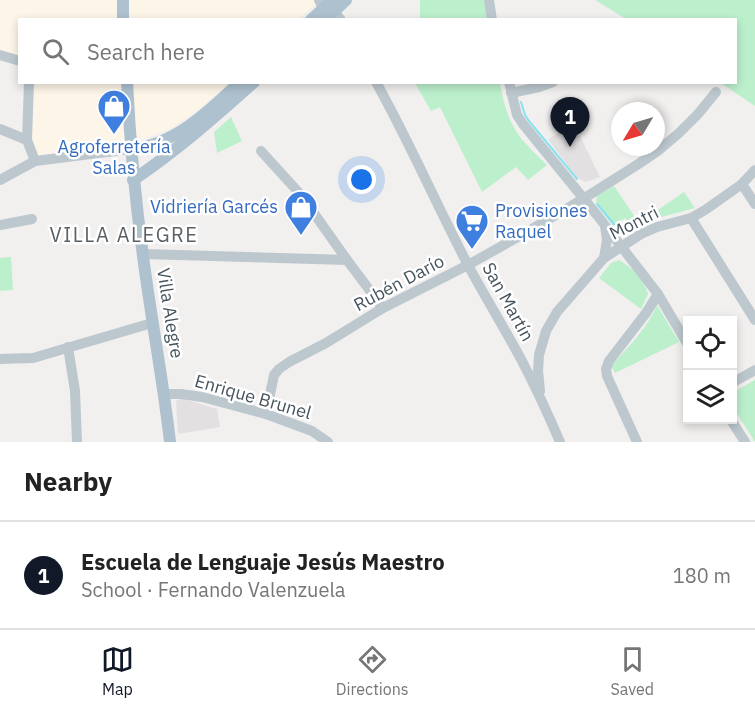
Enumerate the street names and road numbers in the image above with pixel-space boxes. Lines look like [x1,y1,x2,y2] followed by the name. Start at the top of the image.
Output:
[605,200,662,245] street label: Montri
[349,249,448,316] street label: Rubén Darío
[477,258,539,345] street label: San Martín
[152,266,189,360] street label: Villa Alegre
[192,369,314,424] street label: Enrique Brunel

